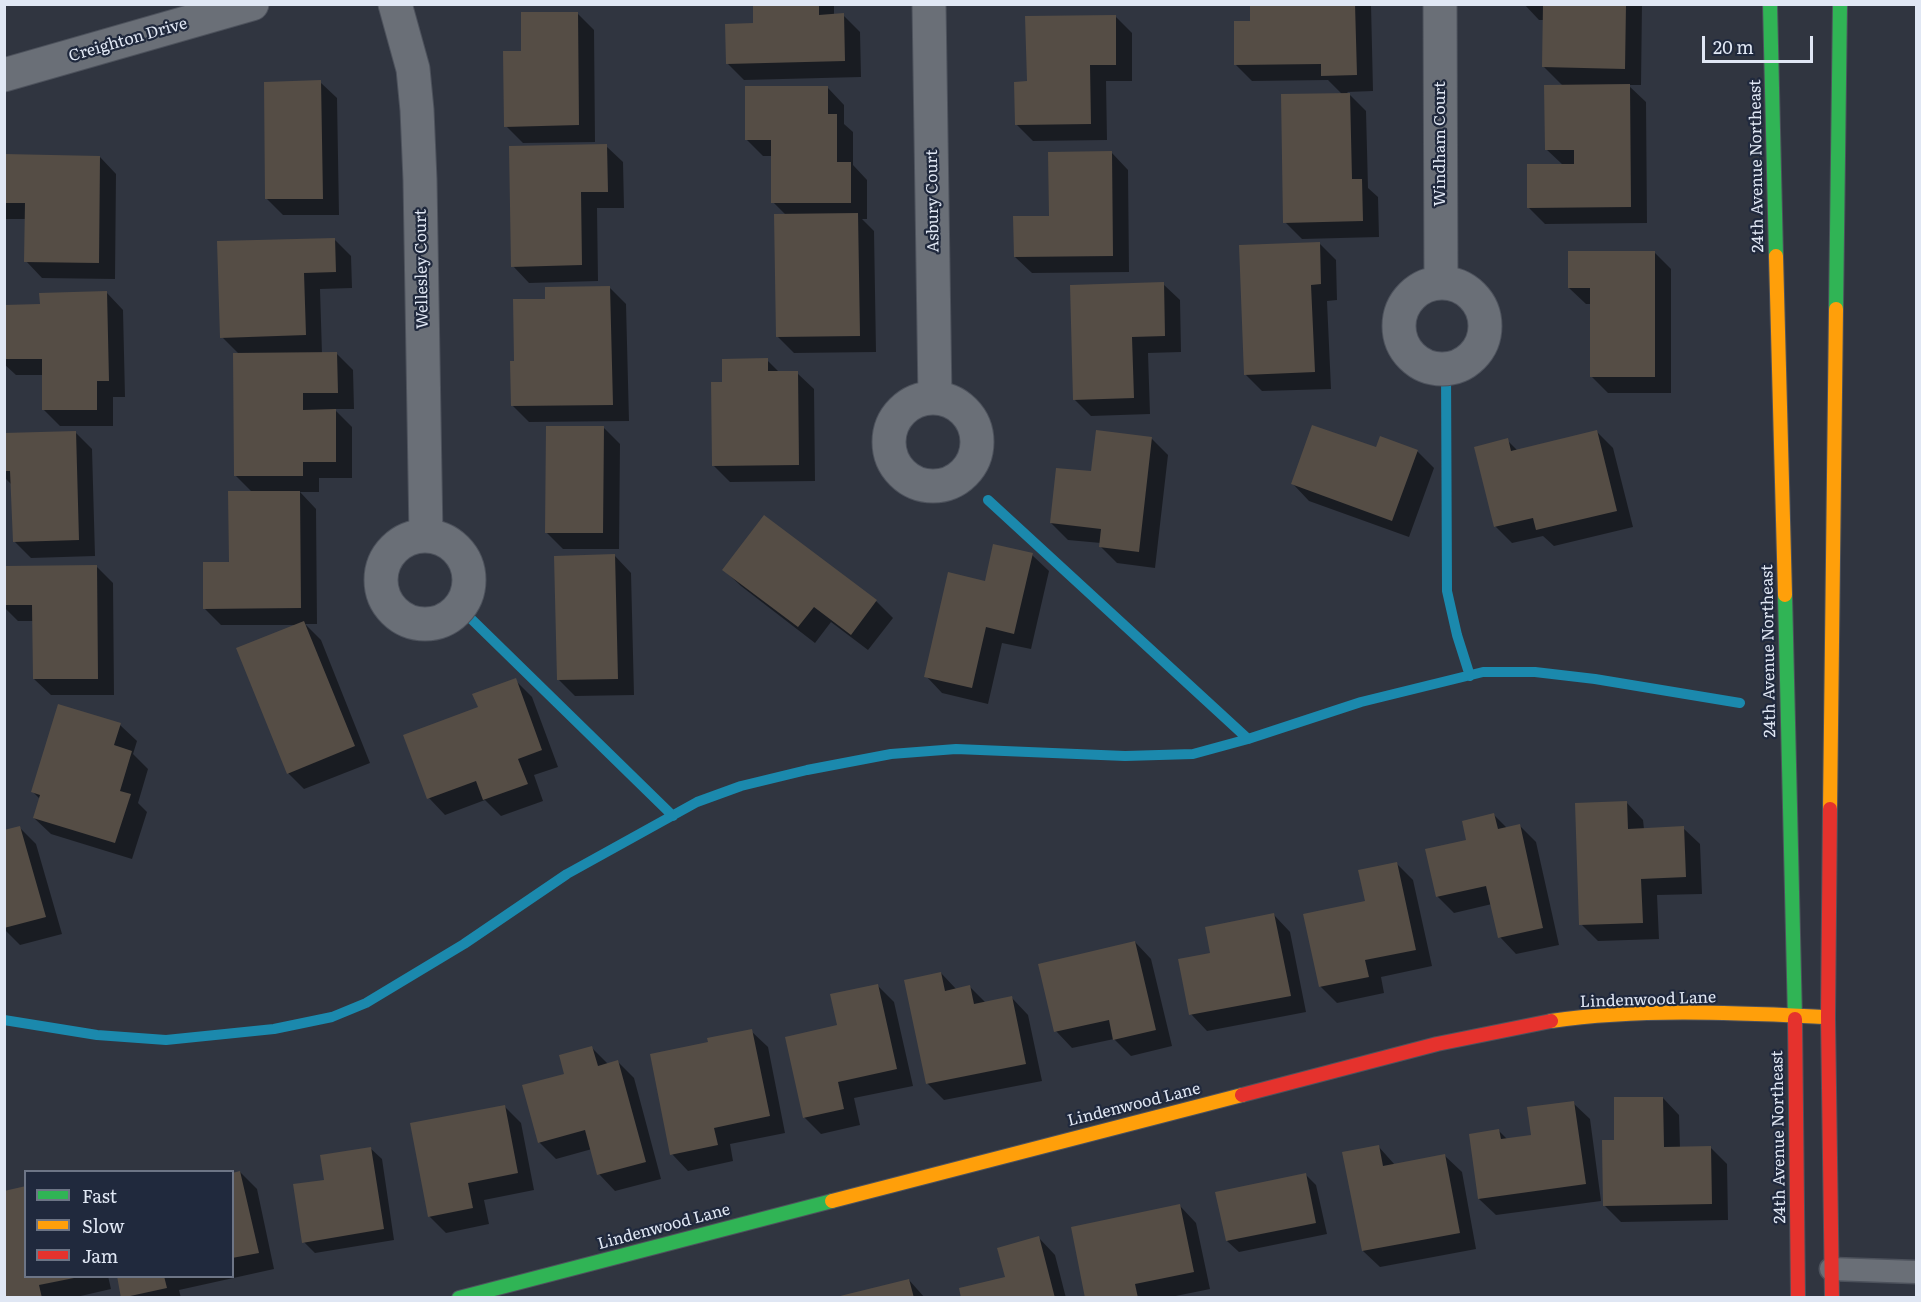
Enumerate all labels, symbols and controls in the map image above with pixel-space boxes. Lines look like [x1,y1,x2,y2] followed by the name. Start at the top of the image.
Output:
[66,14,190,66] street label: Creighton Drive
[1705,24,1816,62] scale bar
[1713,33,1754,60] text: 20 m
[1746,79,1768,253] street label: 24th Avenue Northeast
[1430,81,1450,207] street label: Windham Court
[923,149,943,253] street label: Asbury Court
[411,209,433,329] street label: Wellesley Court
[1758,564,1780,738] street label: 24th Avenue Northeast
[1579,988,1717,1012] street label: Lindenwood Lane
[1768,1050,1790,1224] street label: 24th Avenue Northeast
[1065,1079,1203,1131] street label: Lindenwood Lane
[24,1170,234,1278] legend
[82,1182,117,1209] text: Fast
[596,1200,732,1254] street label: Lindenwood Lane
[82,1212,124,1239] text: Slow
[82,1242,118,1269] text: Jam

